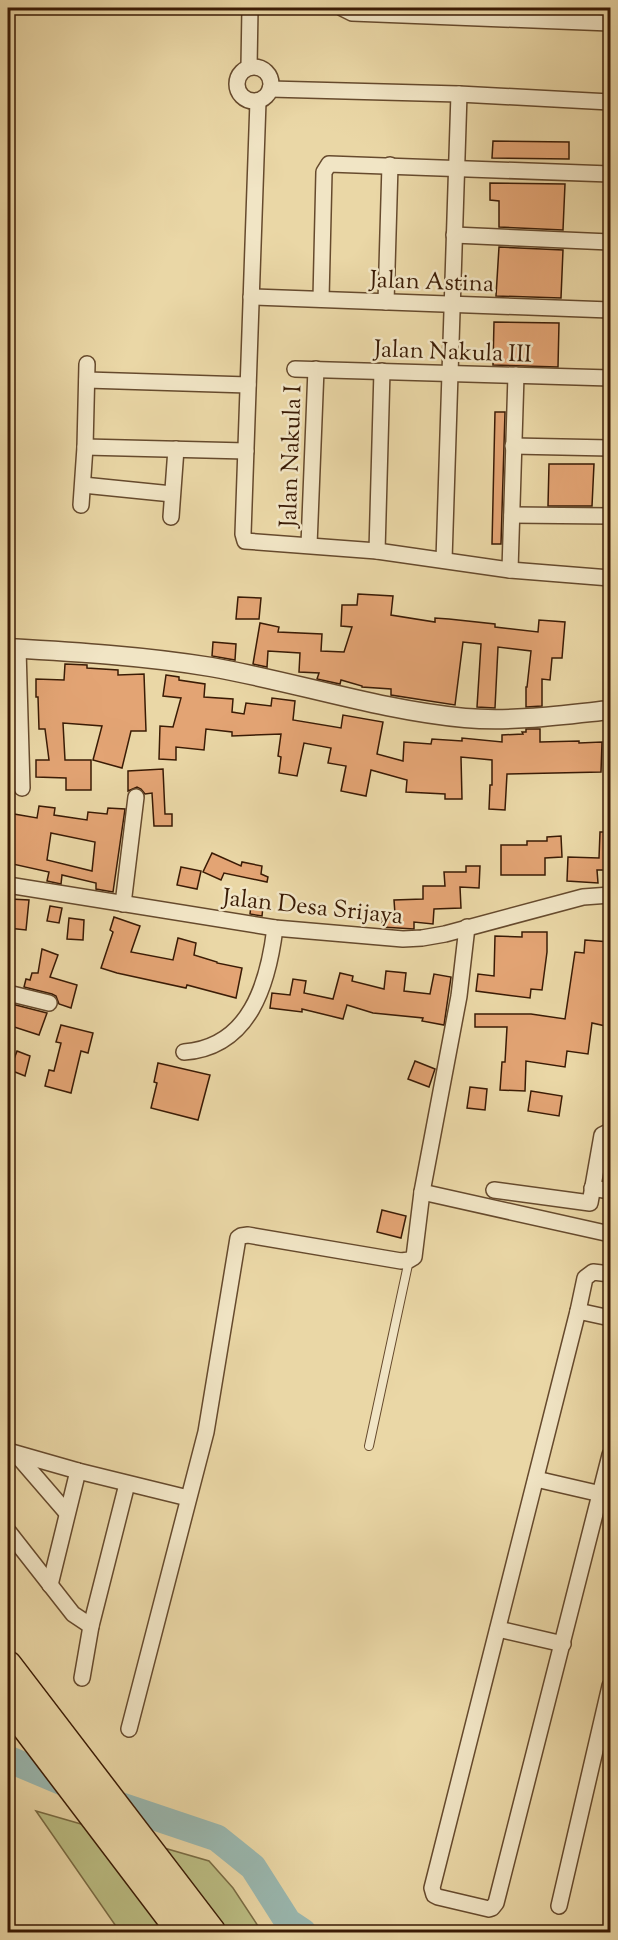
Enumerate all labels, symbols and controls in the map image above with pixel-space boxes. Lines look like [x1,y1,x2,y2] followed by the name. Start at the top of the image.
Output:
[367,264,495,302] street label: Jalan Astina
[371,333,533,373] street label: Jalan Nakula III
[272,384,311,530] street label: Jalan Nakula I
[219,881,405,934] street label: Jalan Desa Srijaya

